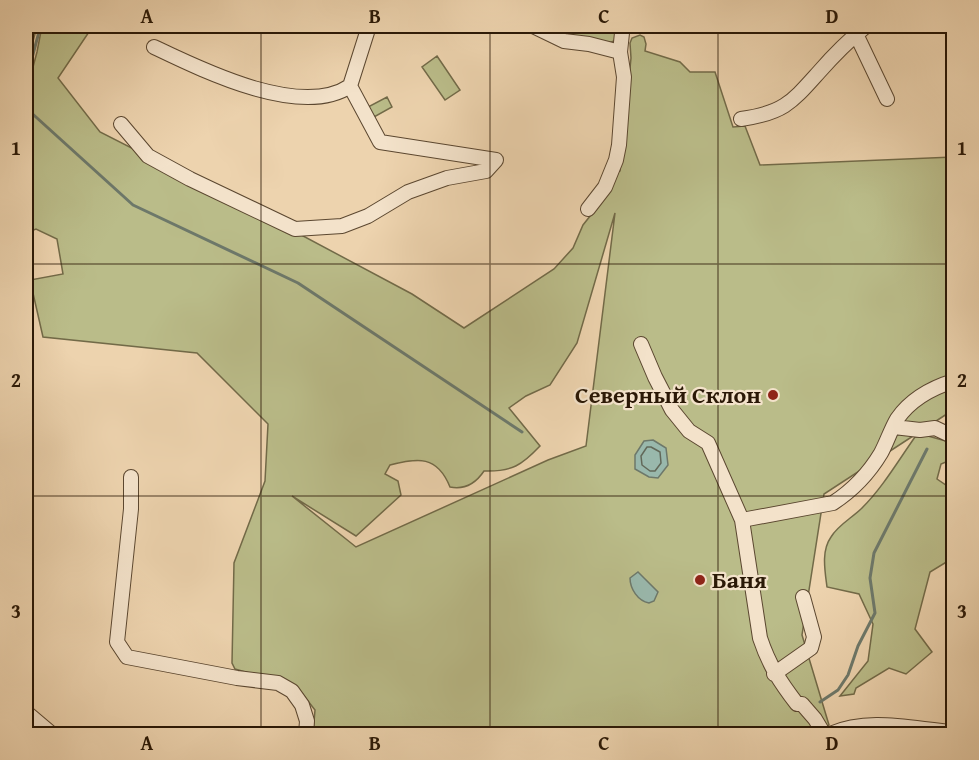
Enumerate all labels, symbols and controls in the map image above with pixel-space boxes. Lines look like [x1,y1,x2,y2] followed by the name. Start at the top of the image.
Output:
[141,1,154,30] text: A
[369,1,381,30] text: B
[598,1,610,30] text: C
[825,1,839,30] text: D
[11,133,21,162] text: 1
[957,133,967,162] text: 1
[11,365,21,394] text: 2
[957,365,967,394] text: 2
[575,377,761,412] place label: Северный Склон
[766,388,780,402] marker: Северный Склон
[712,562,767,597] place label: Баня
[693,573,707,587] marker: Баня
[11,596,21,625] text: 3
[957,596,967,625] text: 3
[141,728,154,757] text: A
[369,728,381,757] text: B
[598,728,610,757] text: C
[825,728,839,757] text: D

